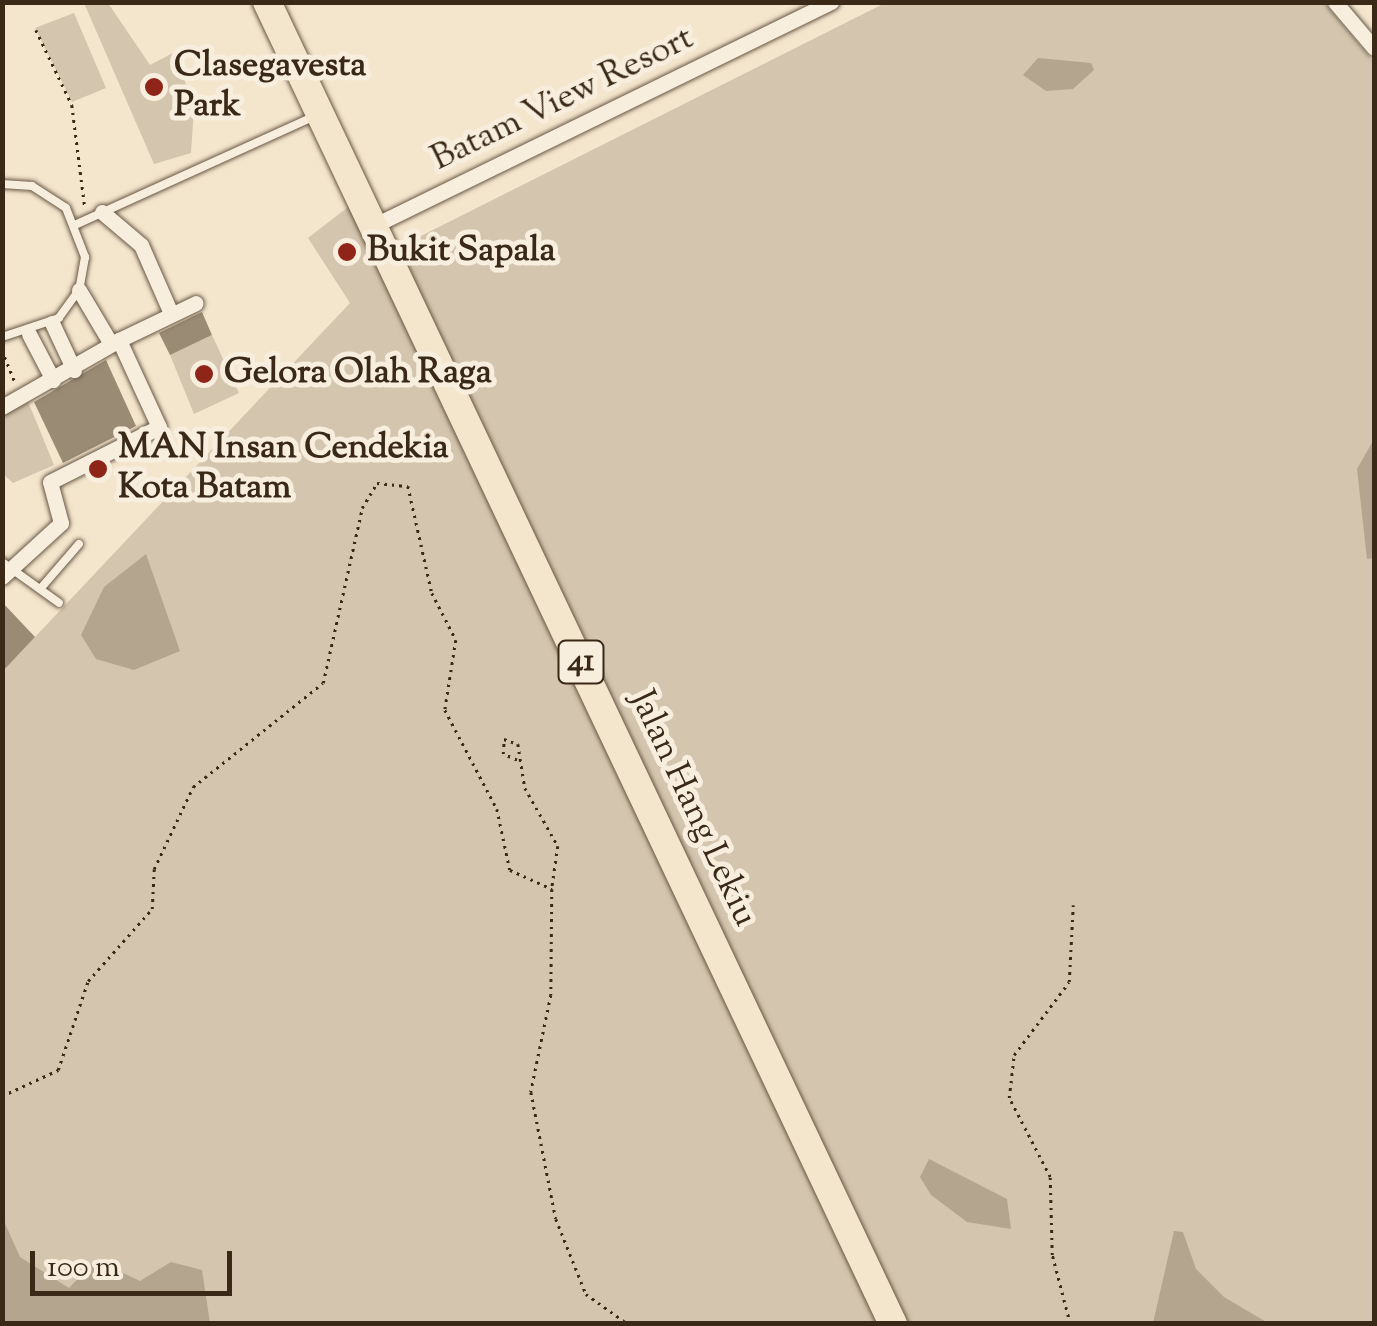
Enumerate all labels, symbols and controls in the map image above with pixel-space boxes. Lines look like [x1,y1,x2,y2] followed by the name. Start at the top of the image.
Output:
[425,18,701,182] street label: Batam View Resort
[174,46,366,128] place label: Clasegavesta Park
[143,76,165,98] marker: Clasegavesta Park
[367,231,556,273] place label: Bukit Sapala
[336,241,358,263] marker: Bukit Sapala
[224,353,492,395] place label: Gelora Olah Raga
[193,363,215,385] marker: Gelora Olah Raga
[118,428,449,510] place label: MAN Insan Cendekia Kota Batam
[87,458,109,480] marker: MAN Insan Cendekia Kota Batam
[556,635,606,689] road number: 41
[619,684,765,934] street label: Jalan Hang Lekiu
[35,1231,238,1293] scale bar
[47,1247,120,1290] text: 100 m

